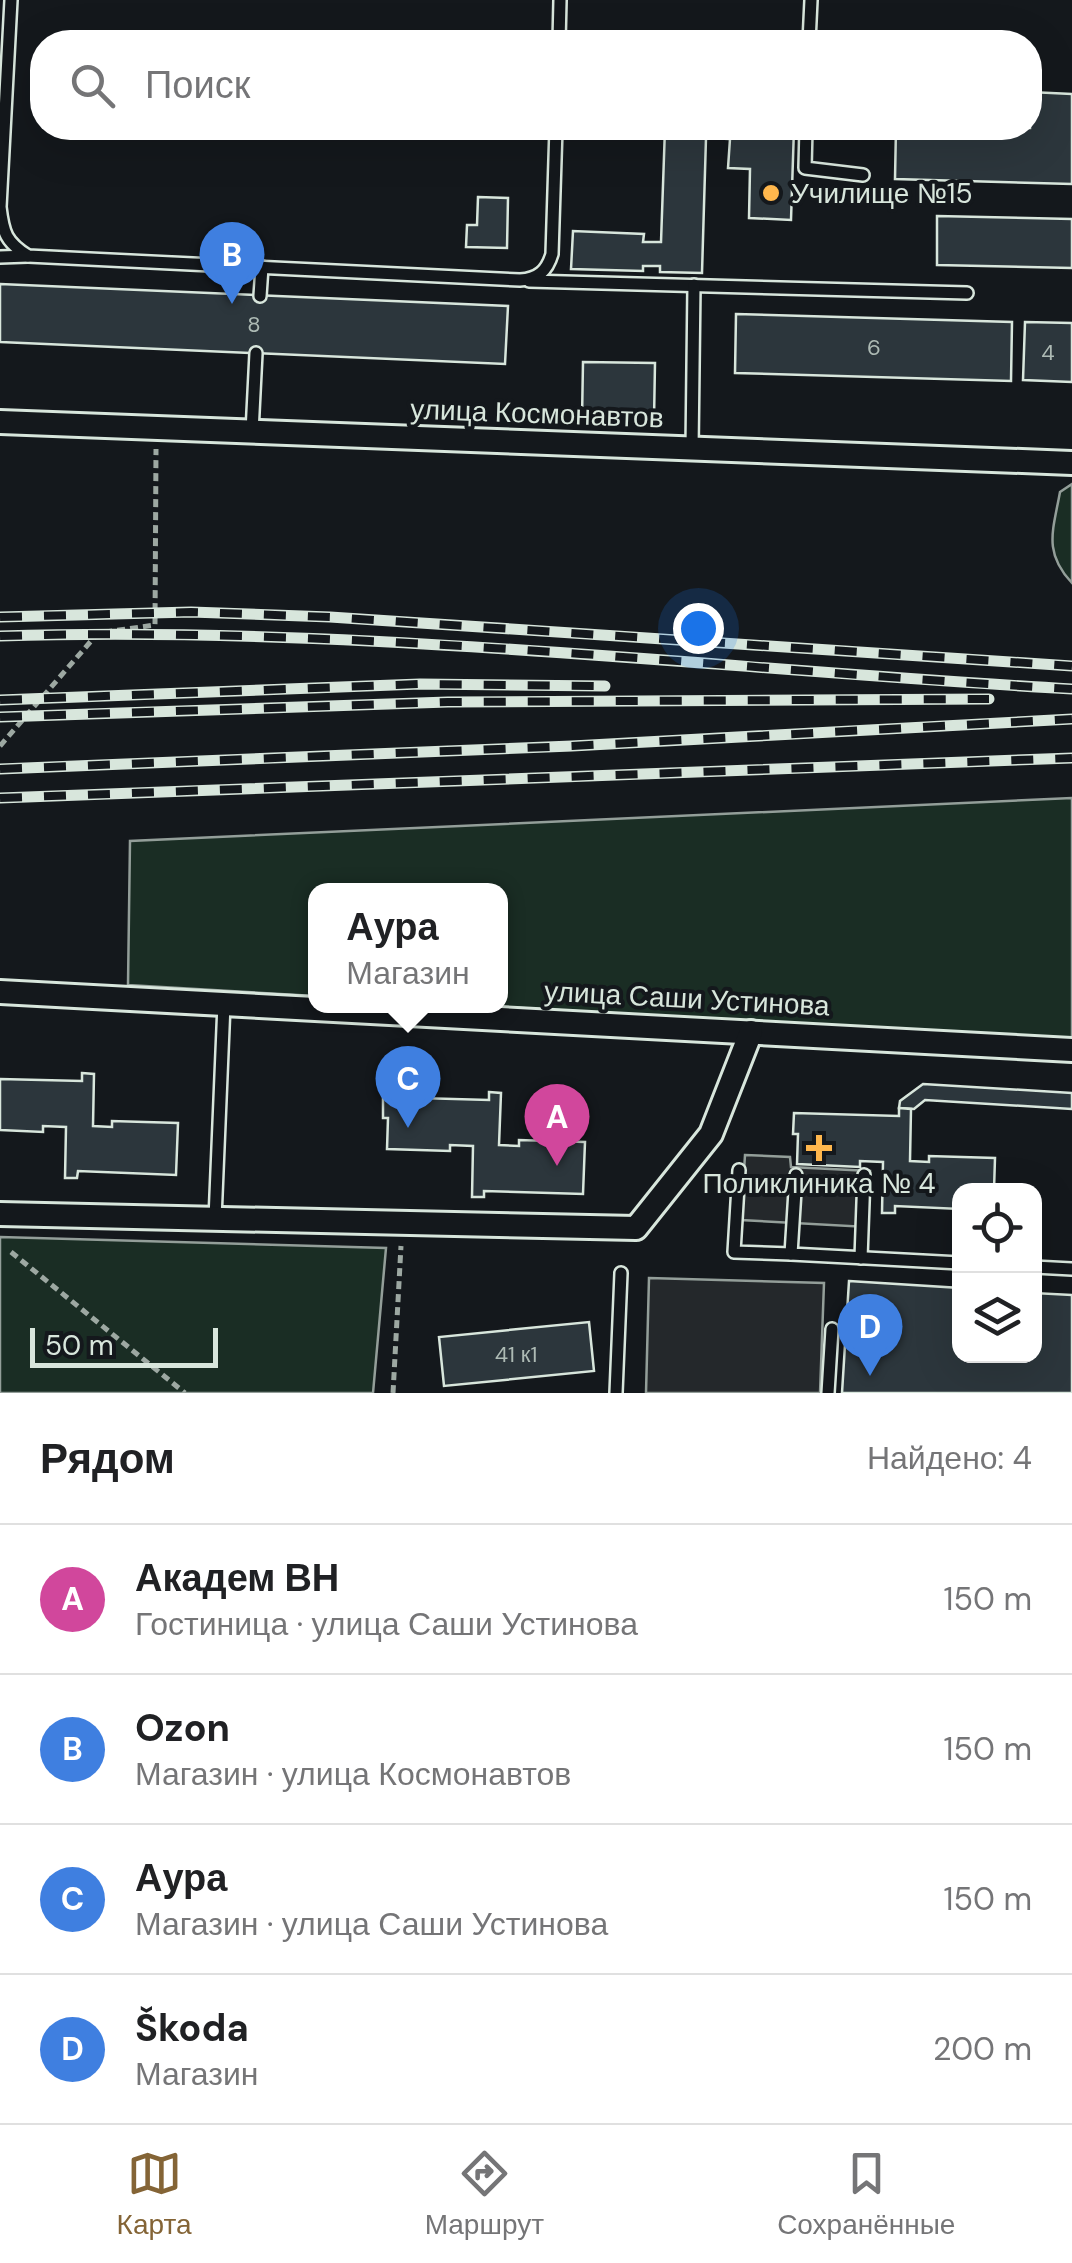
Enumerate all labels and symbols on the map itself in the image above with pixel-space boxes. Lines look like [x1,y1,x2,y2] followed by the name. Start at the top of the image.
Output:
[791,175,973,212] place label: Училище №15
[760,182,782,204] marker: Училище №15
[200,222,264,304] pin: B
[247,310,261,339] house number: 8
[867,333,881,362] house number: 6
[1041,338,1055,367] house number: 4
[410,391,664,436] street label: улица Космонавтов
[673,603,724,654] your location
[543,973,831,1024] street label: улица Саши Устинова
[376,1046,440,1128] pin: C
[524,1084,590,1166] pin: A
[806,1135,832,1161] marker: Поликлиника № 4
[702,1165,936,1202] place label: Поликлиника № 4
[838,1294,902,1376] pin: D
[30,1323,218,1368] scale bar
[495,1340,537,1369] house number: 41 к1

